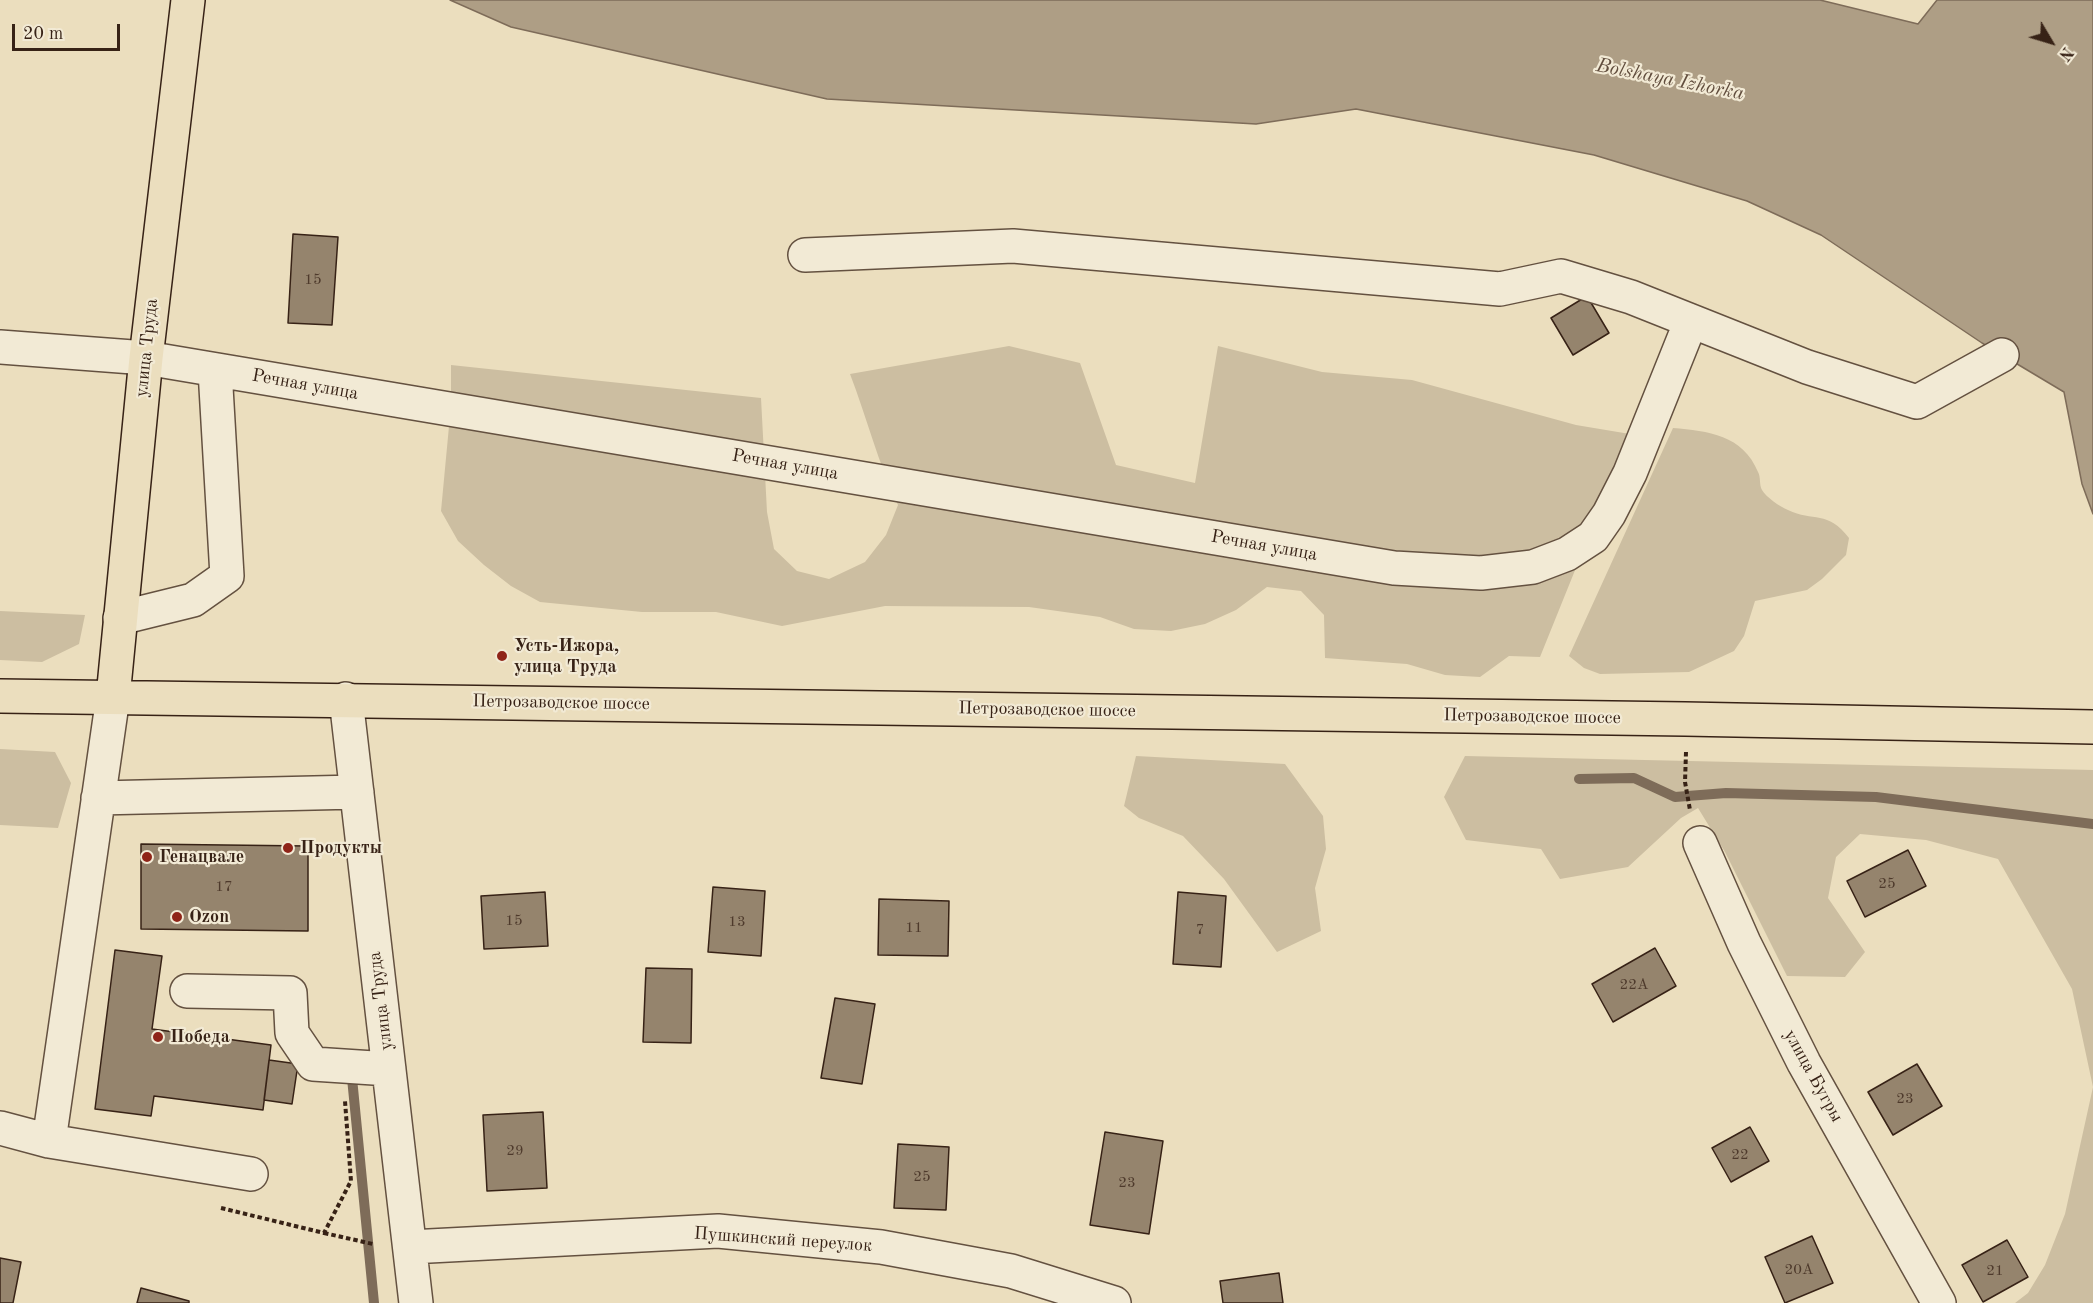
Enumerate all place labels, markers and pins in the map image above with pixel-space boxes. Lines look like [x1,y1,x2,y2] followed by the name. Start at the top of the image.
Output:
[514,635,619,678] place label: Усть-Ижора, улица Труда
[495,649,509,663] marker: Усть-Ижора, улица Труда
[300,837,382,859] place label: Продукты
[281,841,295,855] marker: Продукты
[159,846,244,868] place label: Генацвале
[140,850,154,864] marker: Генацвале
[189,906,229,928] place label: Ozon
[170,910,184,924] marker: Ozon
[170,1026,230,1048] place label: Победа
[151,1030,165,1044] marker: Победа

